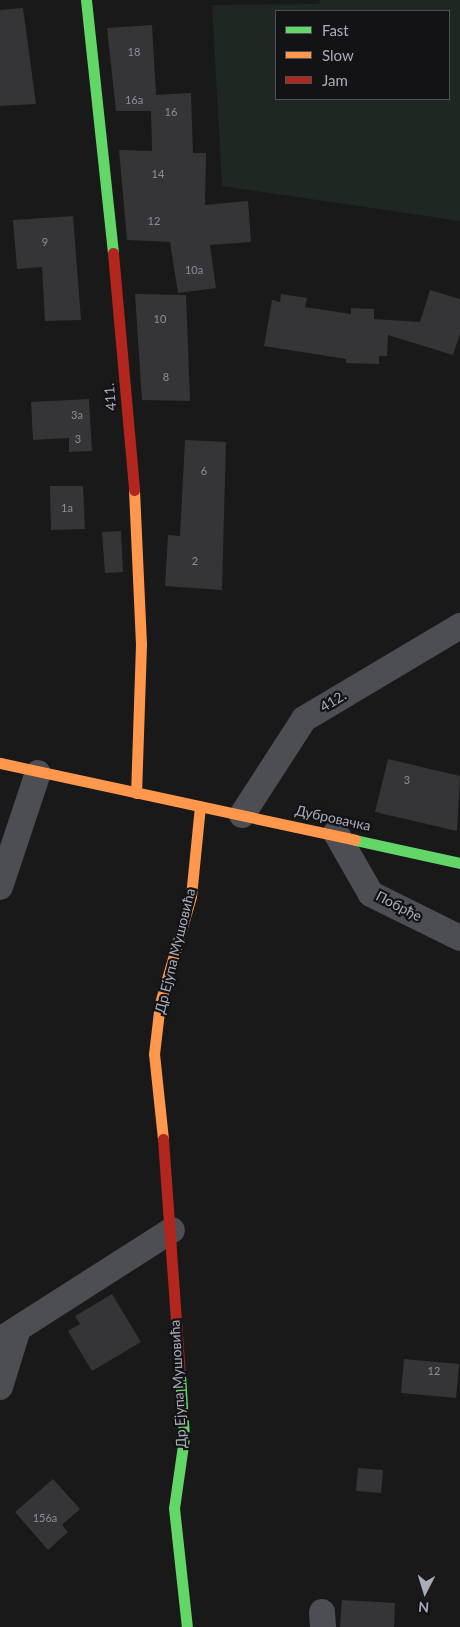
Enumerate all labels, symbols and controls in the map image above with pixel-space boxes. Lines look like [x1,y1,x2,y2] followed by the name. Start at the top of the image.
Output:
[275,10,450,100] legend
[322,21,349,39] text: Fast
[128,45,140,59] house number: 18
[322,46,354,64] text: Slow
[322,71,348,89] text: Jam
[125,93,143,107] house number: 16a
[165,105,177,119] house number: 16
[152,167,164,181] house number: 14
[148,214,160,228] house number: 12
[42,235,48,249] house number: 9
[185,263,203,277] house number: 10a
[154,312,166,326] house number: 10
[163,370,169,384] house number: 8
[100,382,120,412] street label: 411.
[71,408,83,422] house number: 3a
[75,432,81,446] house number: 3
[201,464,207,478] house number: 6
[61,501,73,515] house number: 1a
[192,554,198,568] house number: 2
[317,687,349,715] street label: 412.
[404,773,410,787] house number: 3
[294,802,372,834] street label: Дубровачка
[151,887,199,1015] street label: Др Ејупа Мушовића
[373,887,425,925] street label: Побрђе
[166,1319,190,1449] street label: Др Ејупа Мушовића
[428,1364,440,1378] house number: 12
[33,1511,57,1525] house number: 156a
[400,1567,450,1617] north arrow
[418,1599,430,1616] text: N

